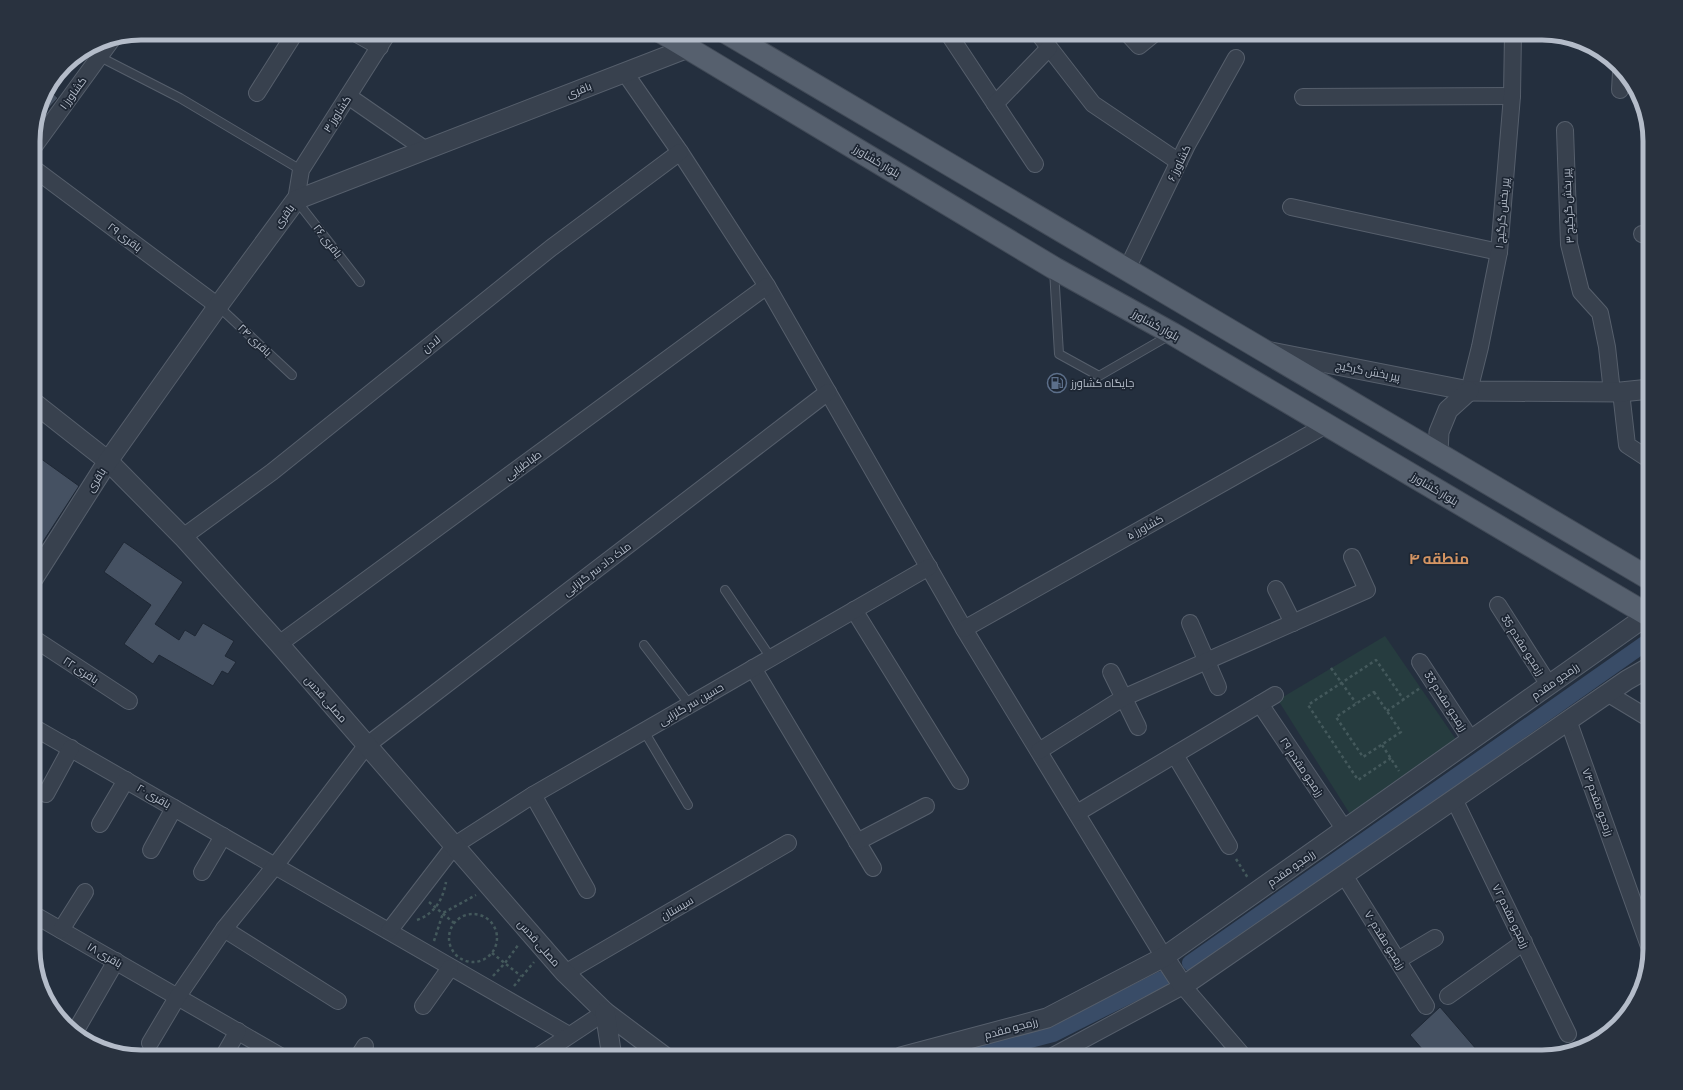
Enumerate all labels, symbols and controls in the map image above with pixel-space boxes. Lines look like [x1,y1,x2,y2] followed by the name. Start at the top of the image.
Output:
[56,73,90,112] street label: کشاورز ۱
[564,78,594,101] street label: باقری
[319,92,354,135] street label: کشاورز ۳
[850,140,903,180] street label: بلوار کشاورز
[1163,142,1194,184] street label: کشاورز ۶
[1558,168,1578,244] street label: پیر بخش گرگیج ۳
[1491,177,1513,249] street label: پیر بخش گرگیج ۱
[270,201,297,231] street label: باقری
[105,219,146,255] street label: باقری ۲۹
[310,221,346,261] street label: باقری ۲۶
[1129,305,1183,344] street label: بلوار کشاورز
[235,320,276,359] street label: باقری ۲۴
[418,332,443,356] street label: لادن
[1334,357,1402,385] street label: پیر بخش گرگیج
[1046,372,1068,394] fuel station icon: جایگاه کشاورز
[1070,375,1134,390] place label: جایگاه کشاورز
[501,446,544,483] street label: طباطبایی
[82,465,109,495] street label: باقری
[1408,468,1461,508] street label: بلوار کشاورز
[1124,510,1166,543] street label: کشاورز ۵
[560,538,634,599] street label: ملک داد سر گلزایی
[1409,548,1469,569] district label: منطقه ۴
[1497,611,1549,679] street label: رزمجو مقدم 35
[60,652,102,687] street label: باقری ۲۲
[1528,659,1582,703] street label: رزمجو مقدم
[1420,668,1472,734] street label: رزمجو مقدم 33
[302,672,351,725] street label: مصلی قدس
[655,679,726,728] street label: حسین سر گلزایی
[1276,734,1328,800] street label: رزمجو مقدم ۲۹
[1578,766,1618,838] street label: رزمجو مقدم ۷۴
[135,780,174,811] street label: باقری ۲۰
[1264,846,1318,890] street label: رزمجو مقدم
[1489,881,1534,951] street label: رزمجو مقدم ۷۲
[658,892,696,923] street label: سیستان
[1361,907,1410,973] street label: رزمجو مقدم ۷۰
[515,916,564,969] street label: مصلی قدس
[85,938,126,971] street label: باقری ۱۸
[982,1013,1040,1043] street label: رزمجو مقدم

